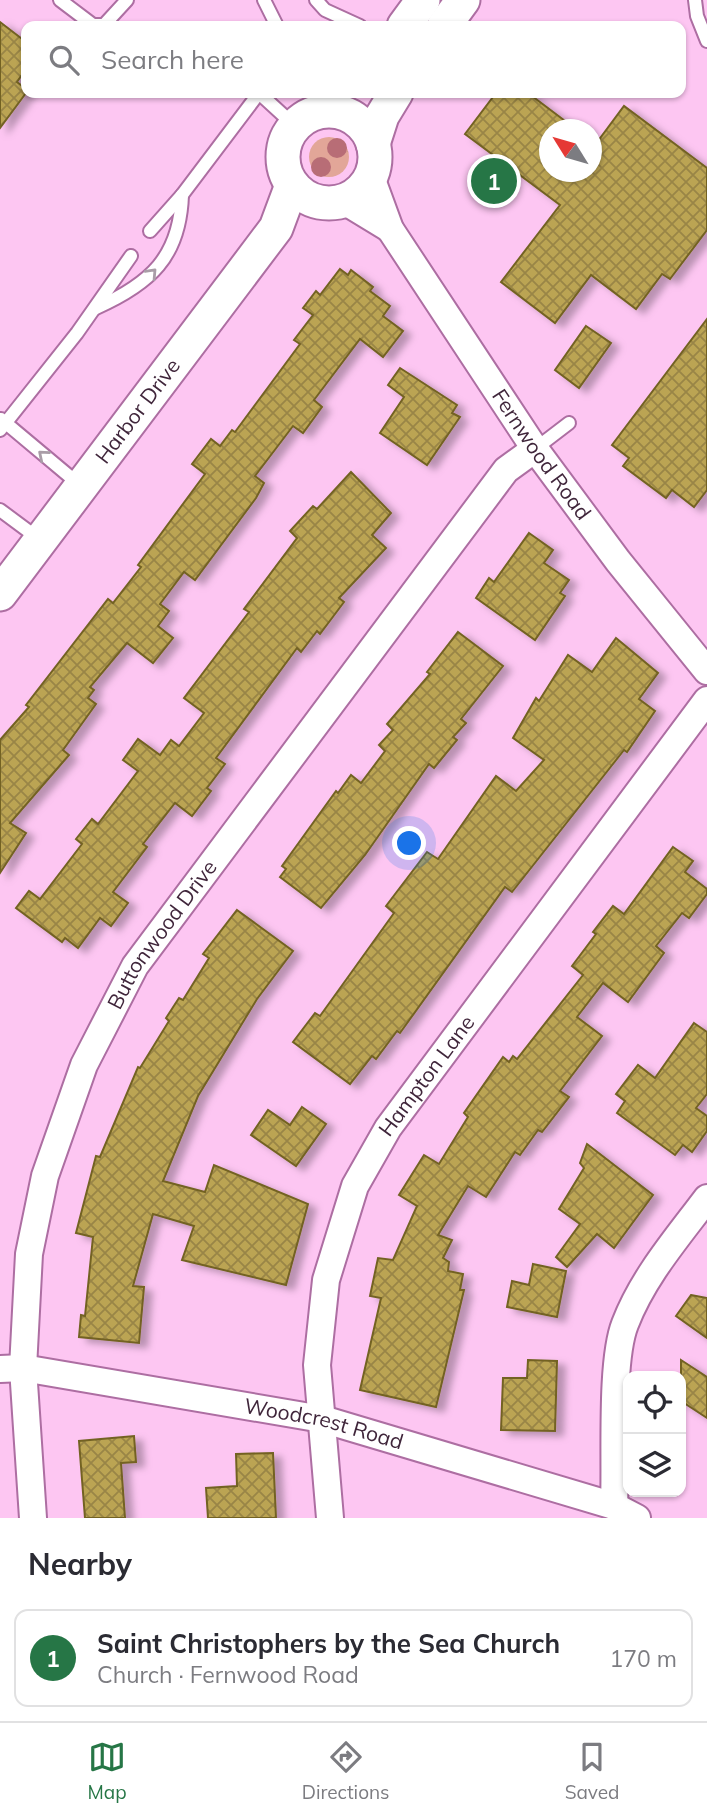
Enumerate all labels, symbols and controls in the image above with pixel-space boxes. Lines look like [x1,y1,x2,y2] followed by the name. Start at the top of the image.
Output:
[21,21,686,98] search box
[45,41,83,79] icon: search
[101,43,244,76] text: Search here
[539,119,602,182] north arrow
[471,155,517,207] pin: 1
[144,268,156,281] one-way arrow
[89,353,185,468] street label: Harbor Drive
[487,384,597,525] street label: Fernwood Road
[39,451,52,463] one-way arrow
[392,826,426,860] your location
[101,854,222,1013] street label: Buttonwood Drive
[372,1010,480,1141] street label: Hampton Lane
[623,1371,686,1497] map controls
[623,1371,686,1434] button: locate
[242,1392,407,1454] street label: Woodcrest Road
[623,1434,686,1497] button: layers
[28,1545,132,1583] text: Nearby
[97,1627,560,1660] text: Saint Christophers by the Sea Church
[46,1644,60,1673] text: 1
[609,1644,677,1673] text: 170 m
[97,1660,359,1689] text: Church · Fernwood Road
[88,1738,127,1804] tab: Map
[302,1738,390,1804] tab: Directions
[565,1738,619,1804] tab: Saved

